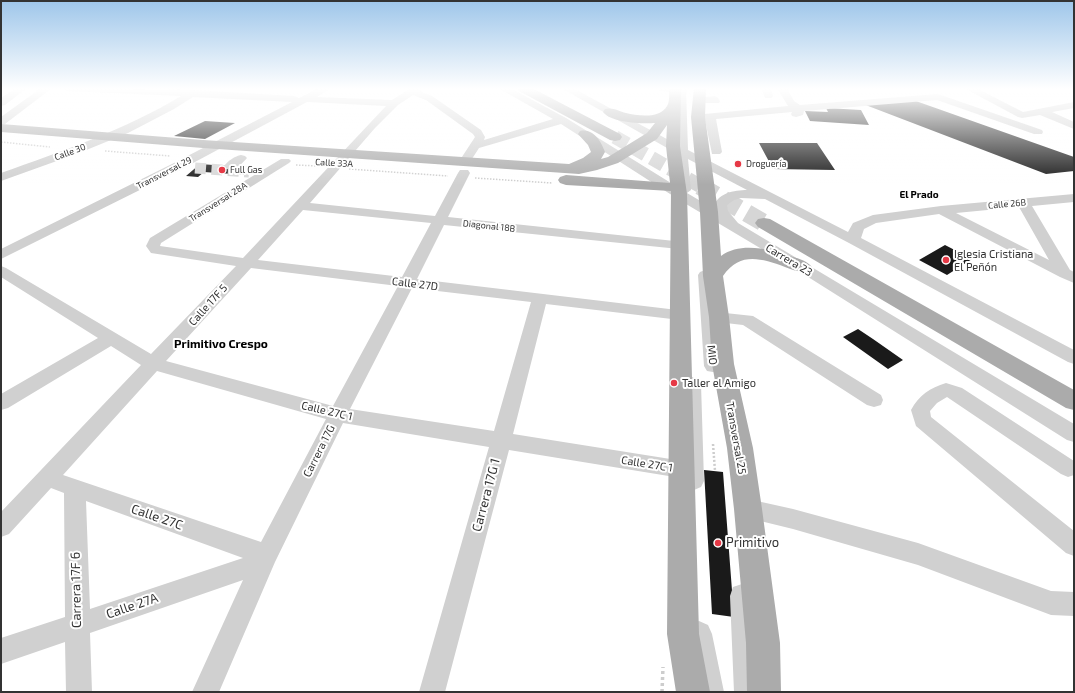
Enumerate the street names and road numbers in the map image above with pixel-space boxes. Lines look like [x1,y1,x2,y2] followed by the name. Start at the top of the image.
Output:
[53,141,87,163] street label: Calle 30
[135,155,193,191] street label: Transversal 29
[315,157,353,169] street label: Calle 33A
[187,180,249,224] street label: Transversal 28A
[988,197,1026,211] street label: Calle 26B
[462,218,516,234] street label: Diagonal 18B
[763,241,815,279] street label: Carrera 23
[391,275,439,293] street label: Calle 27D
[186,281,230,329] street label: Calle 17F 5
[704,344,720,366] street label: MIO
[300,399,354,423] street label: Calle 27C 1
[723,401,749,475] street label: Transversal 25
[300,423,338,479] street label: Carrera 17G
[620,453,674,475] street label: Calle 27C 1
[469,457,503,533] street label: Carrera 17G 1
[129,501,185,533] street label: Calle 27C
[68,552,84,628] street label: Carrera 17F 6
[104,590,160,622] street label: Calle 27A

